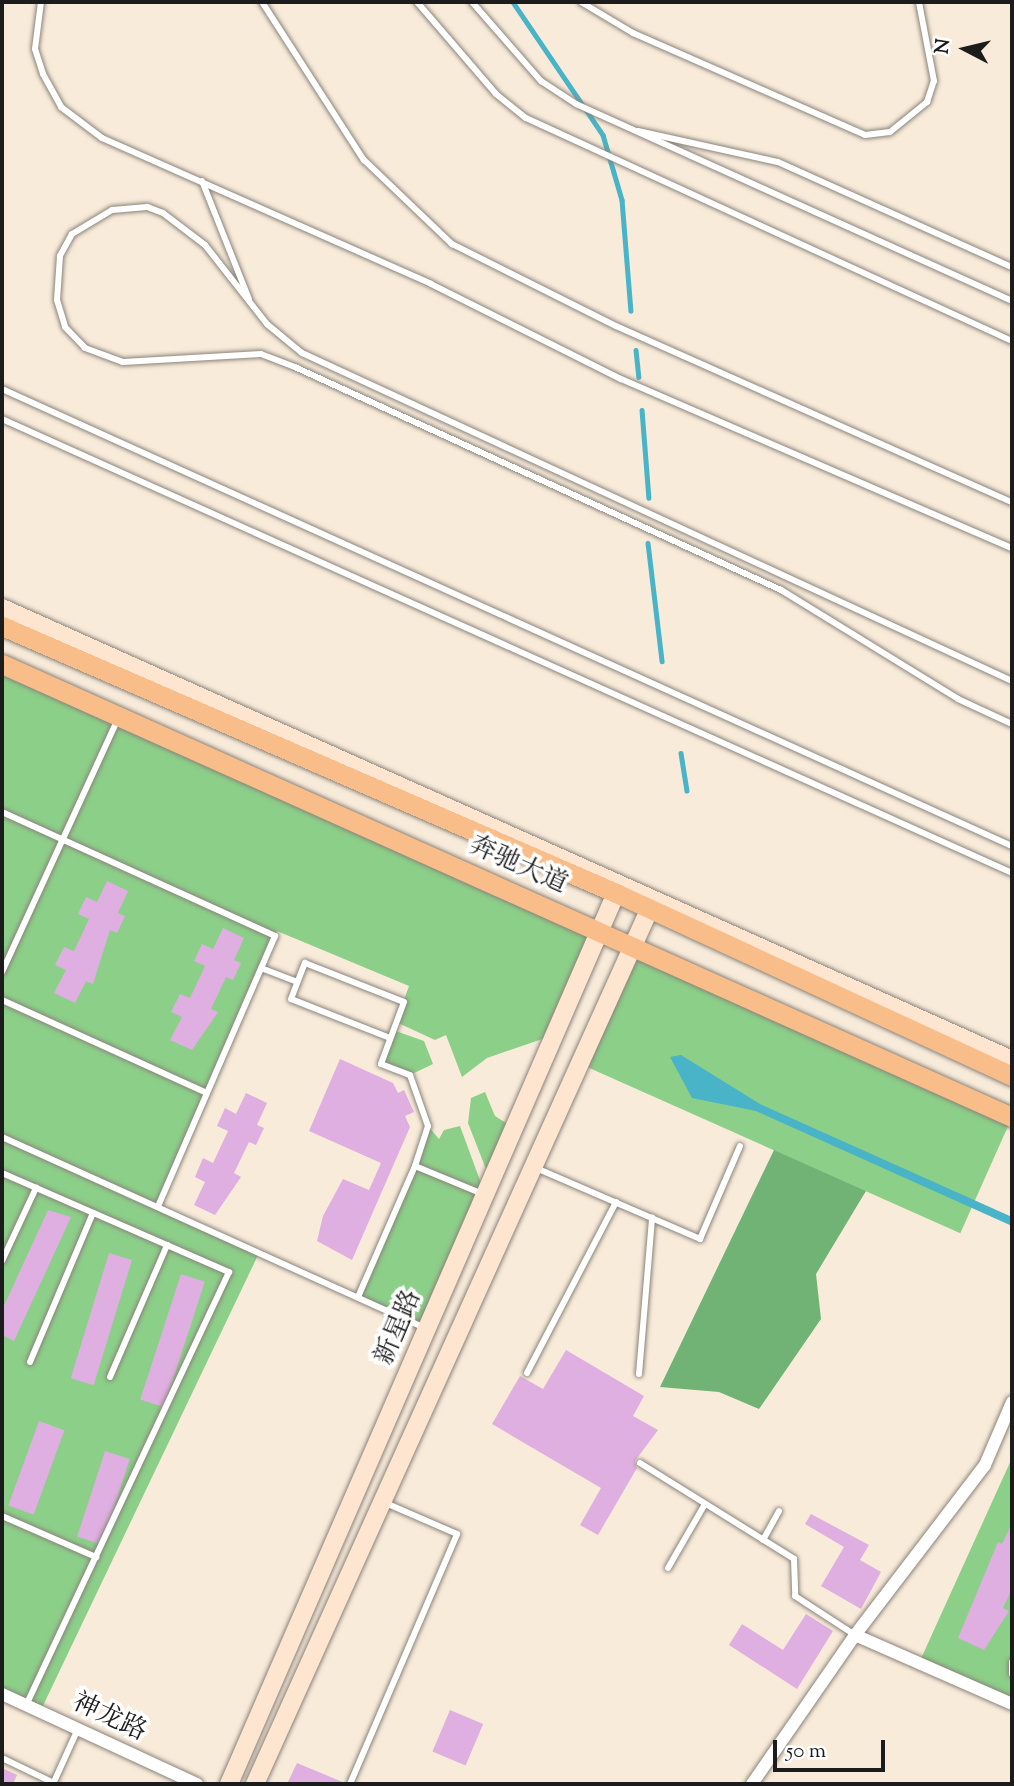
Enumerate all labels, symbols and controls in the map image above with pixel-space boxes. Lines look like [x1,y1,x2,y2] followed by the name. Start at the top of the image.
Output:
[930,14,1000,84] north arrow
[929,37,958,56] text: N
[464,831,572,901] street label: 奔驰大道
[369,1286,429,1370] street label: 新星路
[67,1687,151,1749] street label: 神龙路
[776,1726,888,1770] scale bar
[786,1737,826,1767] text: 50 m

